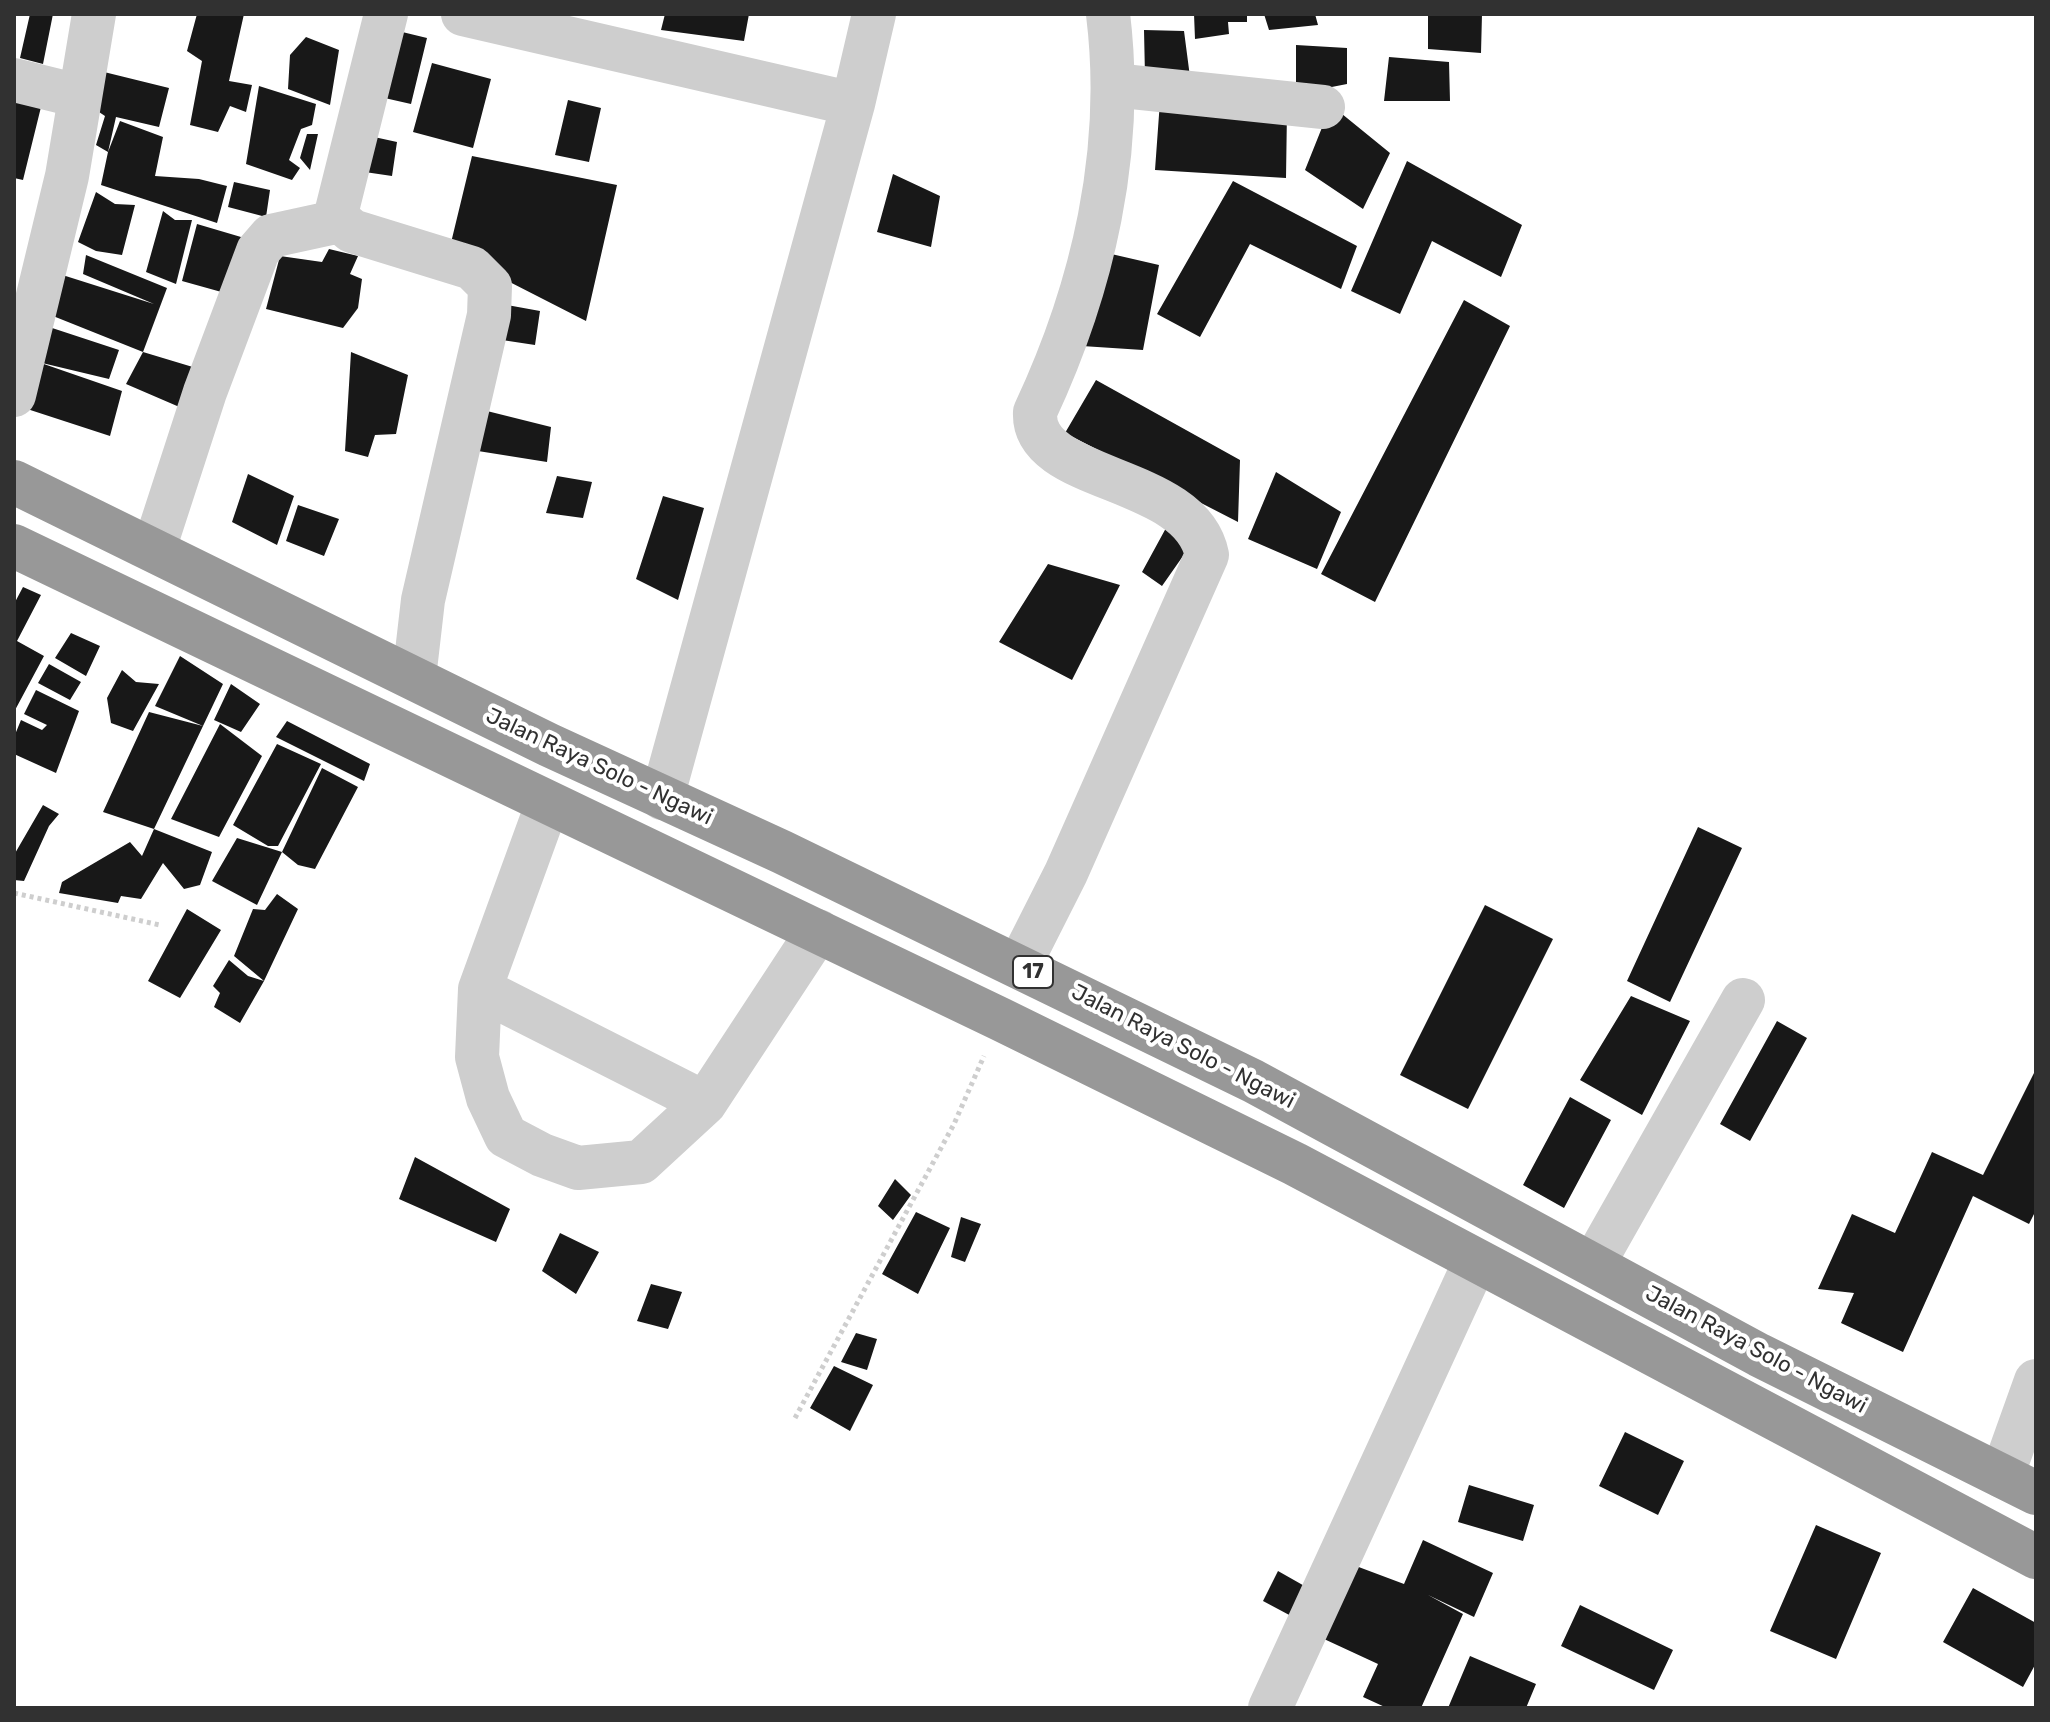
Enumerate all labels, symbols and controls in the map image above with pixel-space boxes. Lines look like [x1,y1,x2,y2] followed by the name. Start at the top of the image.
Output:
[482,703,716,831] street label: Jalan Raya Solo - Ngawi
[1013,956,1053,988] road number: 17
[1067,979,1299,1115] street label: Jalan Raya Solo - Ngawi
[1641,1280,1871,1420] street label: Jalan Raya Solo - Ngawi

